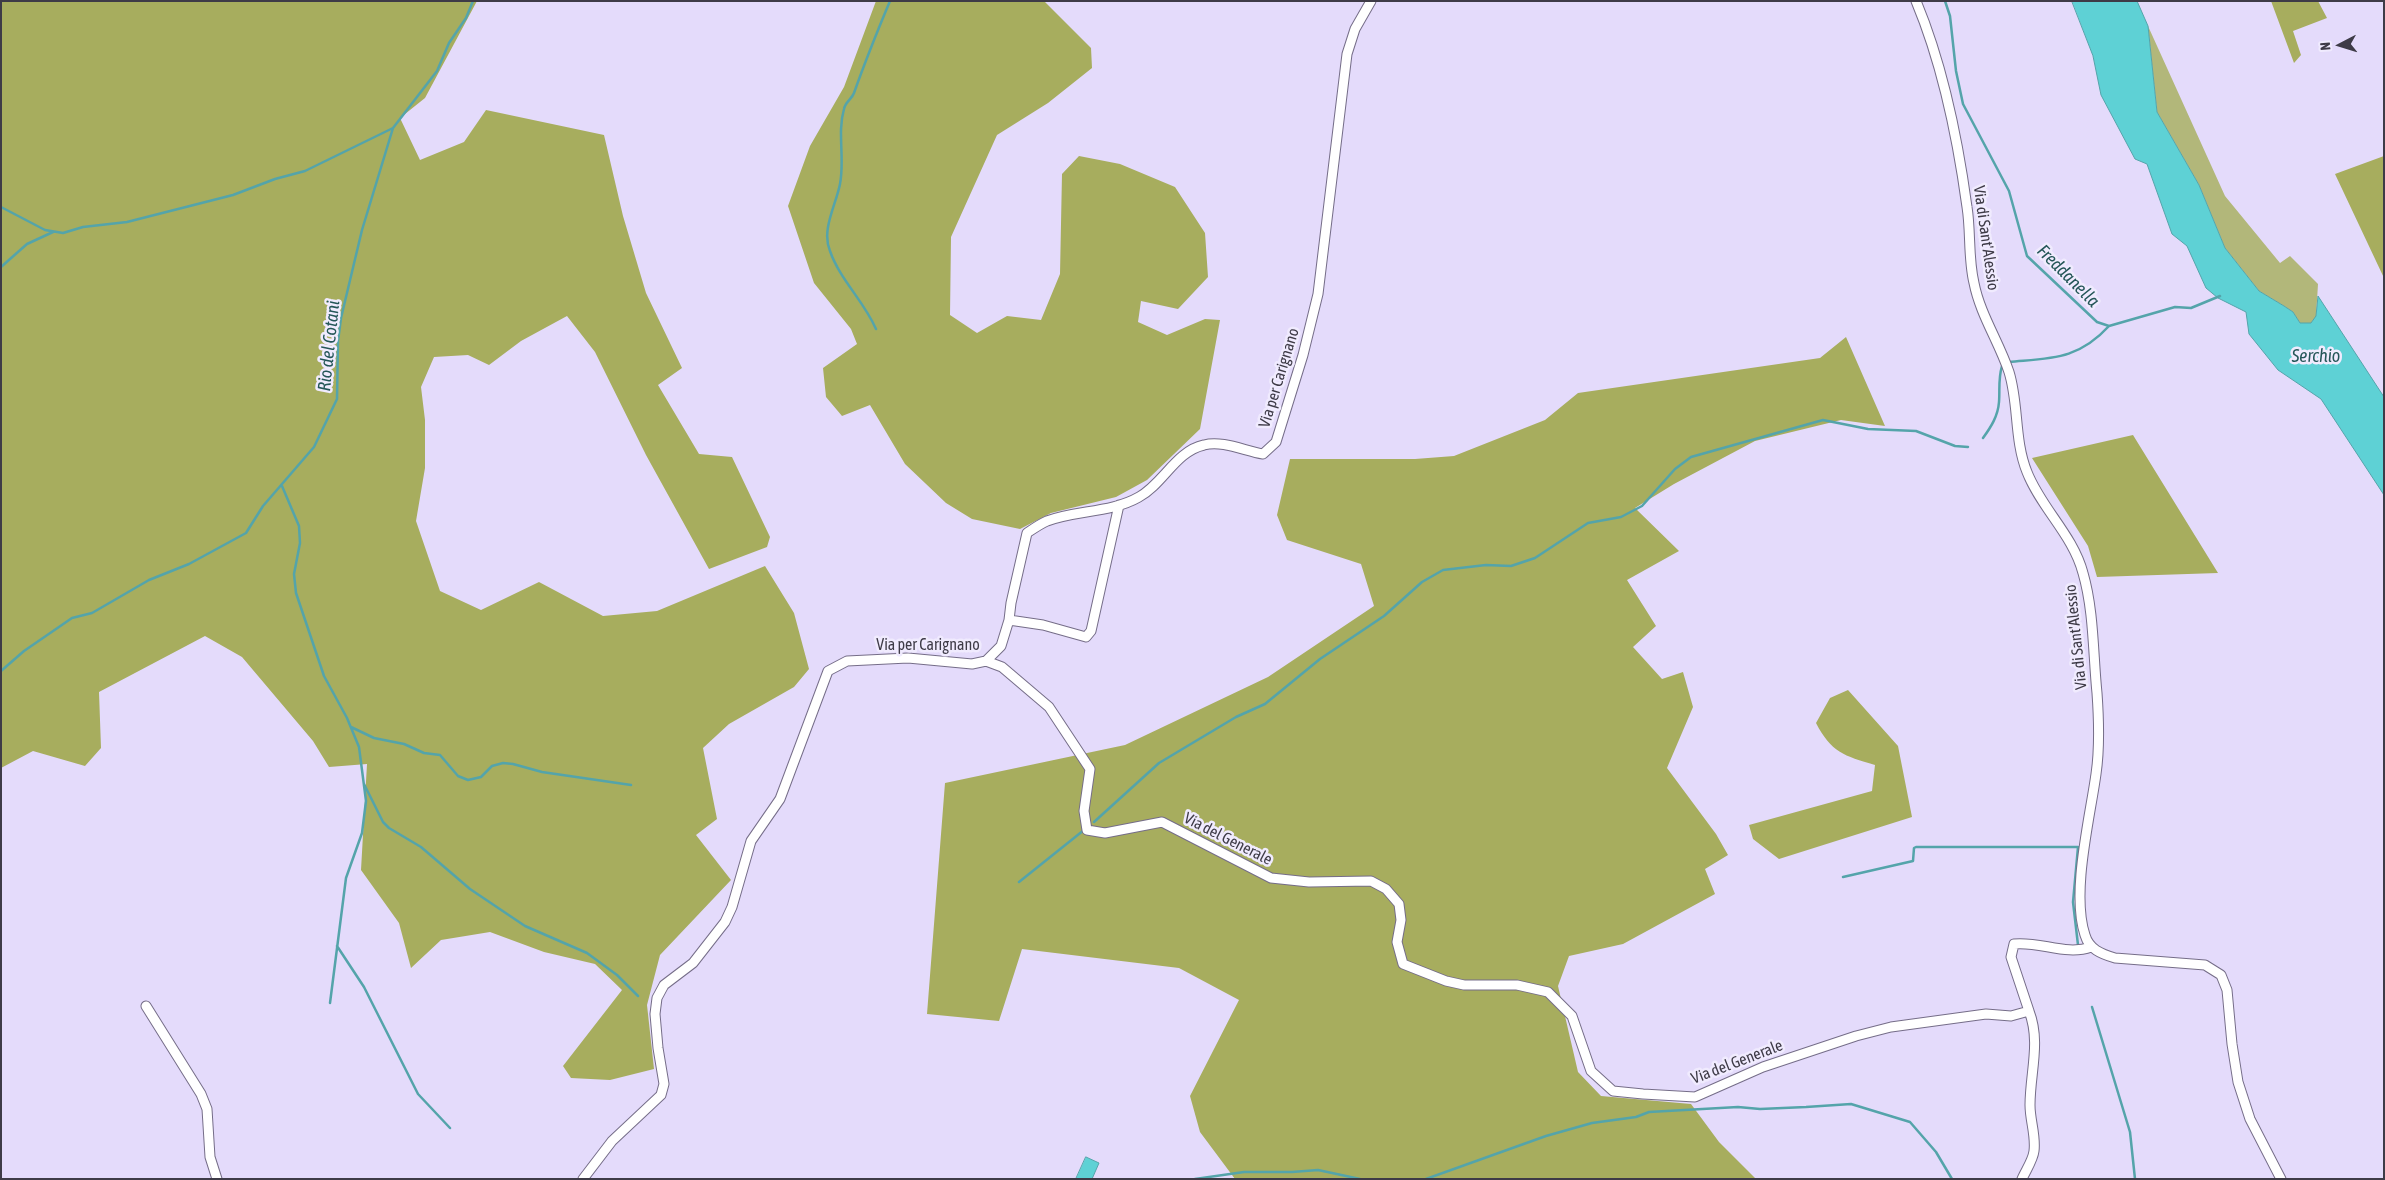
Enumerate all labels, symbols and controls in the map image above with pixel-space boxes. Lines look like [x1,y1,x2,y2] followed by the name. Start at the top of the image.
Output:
[2315,20,2365,70] north arrow
[2317,42,2333,51] text: N
[1969,184,2003,292] street label: Via di Sant'Alessio
[2032,240,2104,312] water label: Freddanella
[314,300,344,392] water label: Rio del Cotani
[1255,326,1303,430] street label: Via per Carignano
[2292,345,2340,367] water label: Serchio
[2061,584,2091,690] street label: Via di Sant'Alessio
[876,635,980,655] street label: Via per Carignano
[1181,809,1275,869] street label: Via del Generale
[1689,1036,1785,1088] street label: Via del Generale

